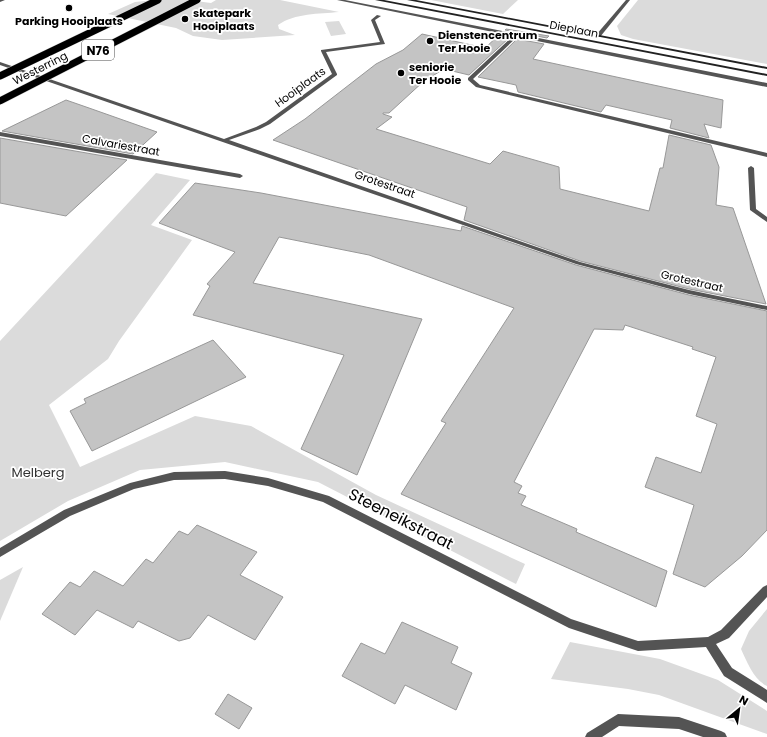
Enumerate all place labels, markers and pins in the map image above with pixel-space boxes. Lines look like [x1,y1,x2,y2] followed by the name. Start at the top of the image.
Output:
[64,3,74,13] marker: Parking Hooiplaats
[193,5,255,34] place label: skatepark Hooiplaats
[15,13,123,29] place label: Parking Hooiplaats
[180,14,190,24] marker: skatepark Hooiplaats
[438,27,538,56] place label: Dienstencentrum Ter Hooie
[425,36,435,46] marker: Dienstencentrum Ter Hooie
[409,59,462,88] place label: seniorie Ter Hooie
[396,68,406,78] marker: seniorie Ter Hooie

